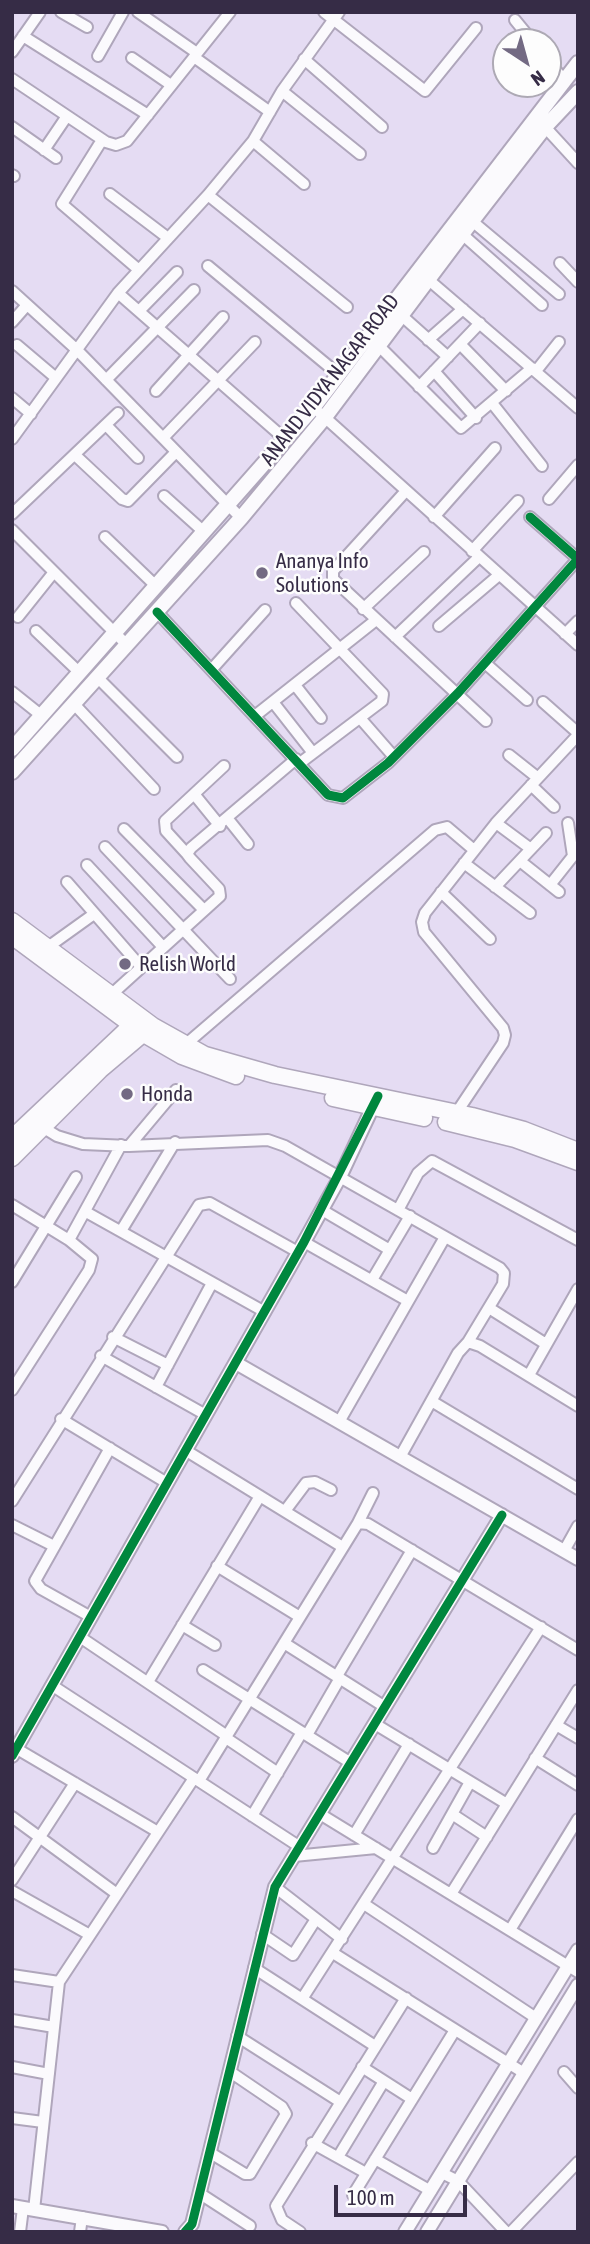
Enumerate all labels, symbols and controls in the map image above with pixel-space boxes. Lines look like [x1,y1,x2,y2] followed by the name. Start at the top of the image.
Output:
[492,28,562,98] north arrow
[527,66,549,91] text: N
[255,289,405,471] street label: ANAND VIDYA NAGAR ROAD
[276,548,369,598] place label: Ananya Info Solutions
[254,565,270,581] marker: Ananya Info Solutions
[139,951,236,977] place label: Relish World
[117,956,133,972] marker: Relish World
[141,1081,193,1107] place label: Honda
[119,1086,135,1102] marker: Honda
[338,2170,471,2214] scale bar
[347,2185,395,2209] text: 100 m

